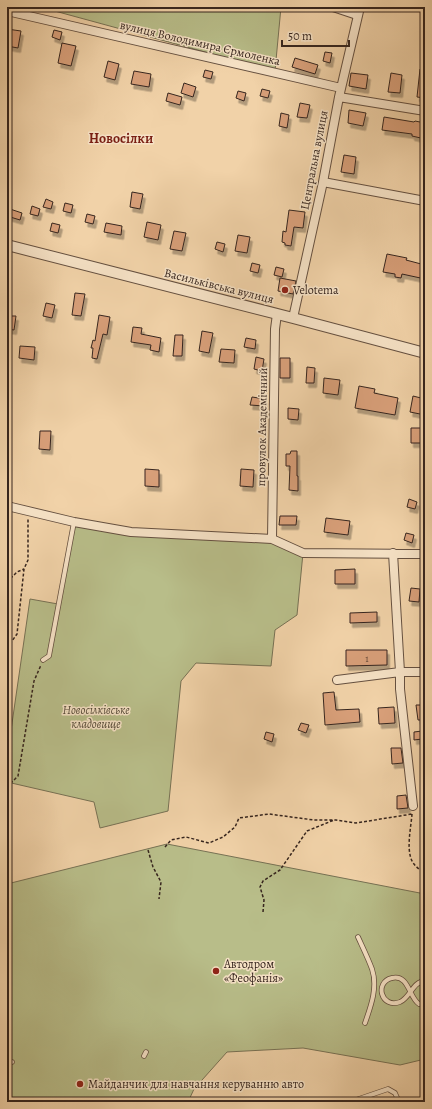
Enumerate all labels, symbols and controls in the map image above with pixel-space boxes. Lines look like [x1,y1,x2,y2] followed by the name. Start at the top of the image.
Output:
[118,17,282,69] street label: вулиця Володимира Єрмоленка
[282,22,349,48] scale bar
[288,28,312,44] text: 50 m
[297,109,332,211] street label: Центральна вулиця
[89,129,153,148] district label: Новосілки
[163,265,276,307] street label: Васильківська вулиця
[292,282,339,298] place label: Velotema
[280,285,290,295] marker: Velotema
[253,367,271,487] street label: провулок Академічний
[365,652,369,665] house number: 1
[62,702,130,732] park label: Новосілківське кладовище
[223,956,283,986] place label: Автодром «Феофанія»
[211,966,221,976] marker: Автодром «Феофанія»
[88,1076,304,1092] place label: Майданчик для навчання керуванню авто
[75,1079,85,1089] marker: Майданчик для навчання керуванню авто

